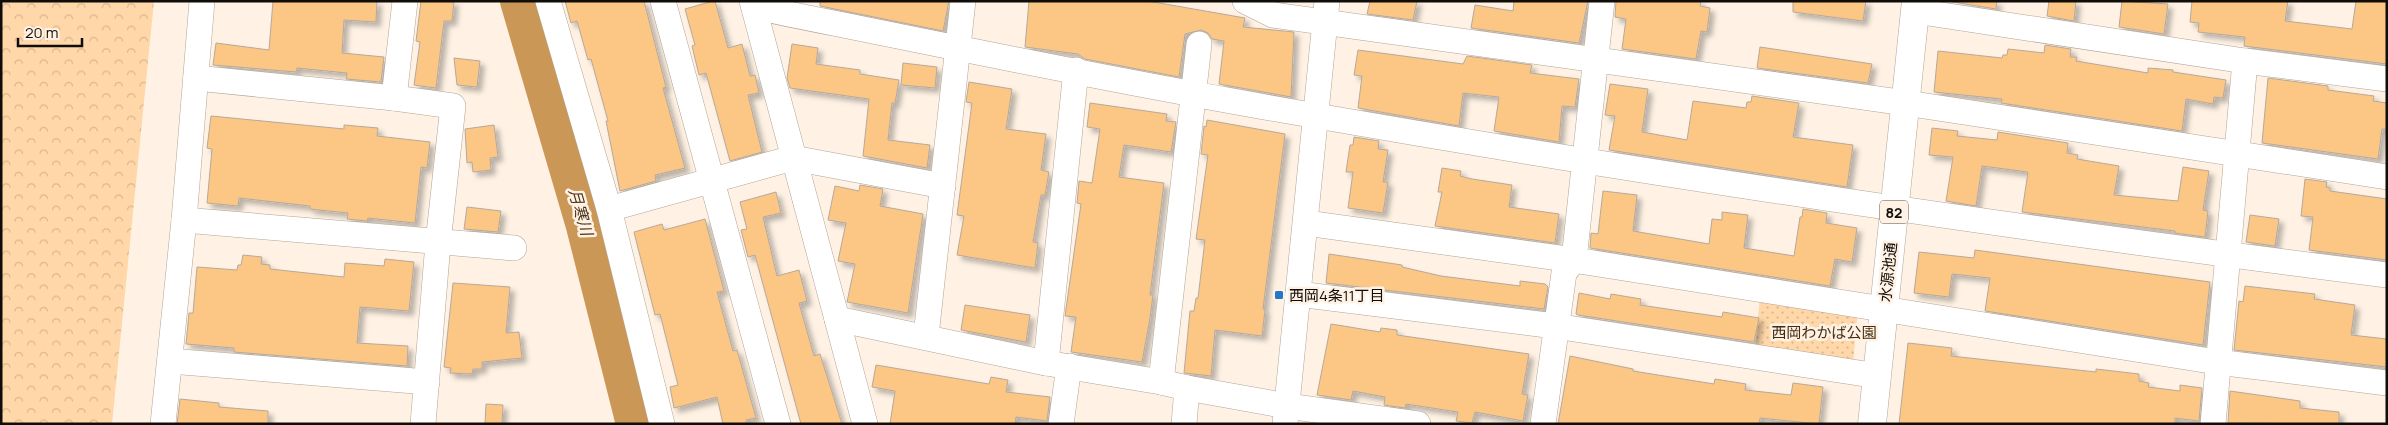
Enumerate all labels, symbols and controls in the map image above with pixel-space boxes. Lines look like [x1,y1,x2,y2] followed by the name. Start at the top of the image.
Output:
[18,15,81,47] scale bar
[25,22,58,43] text: 20 m
[564,186,599,240] water label: 月寒川
[1880,200,1908,223] road number: 82
[1874,241,1902,303] street label: 水源池通
[1289,285,1385,306] place label: 西岡4条11丁目
[1273,289,1285,301] marker: 西岡4条11丁目
[1771,322,1877,343] park label: 西岡わかば公園

